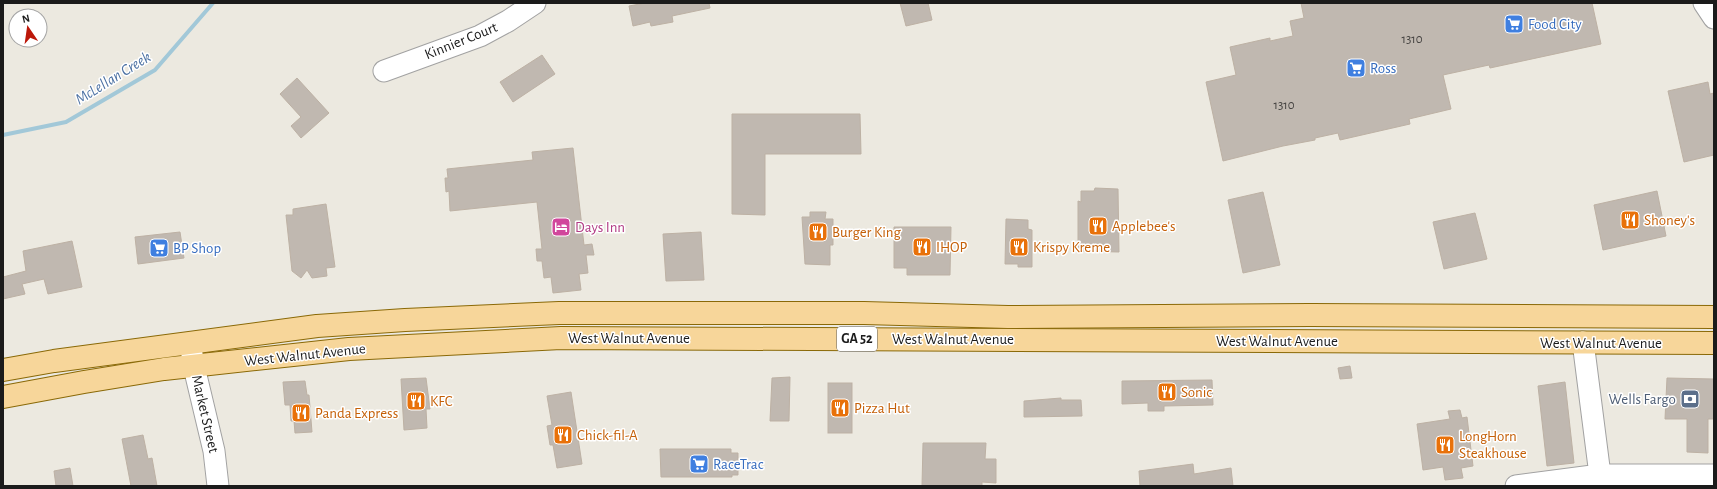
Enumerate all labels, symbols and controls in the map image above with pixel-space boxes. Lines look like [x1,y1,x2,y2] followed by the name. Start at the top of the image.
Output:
[8,8,48,48] north arrow
[21,13,31,25] text: N
[1503,13,1525,35] supermarket icon: Food City
[1528,17,1582,32] place label: Food City
[422,20,500,62] street label: Kinnier Court
[1401,33,1423,46] house number: 1310
[72,48,154,108] water label: McLellan Creek
[1345,57,1367,79] supermarket icon: Ross
[1370,61,1396,76] place label: Ross
[1273,99,1295,112] house number: 1310
[1619,209,1641,231] restaurant icon: Shoney's
[1644,213,1695,228] place label: Shoney's
[1087,215,1109,237] restaurant icon: Applebee's
[550,216,572,238] hotel icon: Days Inn
[1112,219,1175,234] place label: Applebee's
[575,220,625,235] place label: Days Inn
[807,221,829,243] restaurant icon: Burger King
[832,225,902,240] place label: Burger King
[911,236,933,258] restaurant icon: IHOP
[1008,236,1030,258] restaurant icon: Krispy Kreme
[148,237,170,259] supermarket icon: BP Shop
[936,240,968,255] place label: IHOP
[1033,240,1110,255] place label: Krispy Kreme
[173,241,221,256] place label: BP Shop
[837,327,877,351] road number: GA 52
[568,331,690,346] street label: West Walnut Avenue
[892,332,1014,347] street label: West Walnut Avenue
[1216,334,1338,349] street label: West Walnut Avenue
[1540,336,1662,351] street label: West Walnut Avenue
[244,341,367,369] street label: West Walnut Avenue
[189,374,221,455] street label: Market Street
[1156,381,1178,403] restaurant icon: Sonic
[1181,385,1212,400] place label: Sonic
[1679,388,1701,410] bank icon: Wells Fargo
[405,390,427,412] restaurant icon: KFC
[1609,392,1676,407] place label: Wells Fargo
[430,394,453,409] place label: KFC
[829,397,851,419] restaurant icon: Pizza Hut
[854,401,910,416] place label: Pizza Hut
[290,402,312,424] restaurant icon: Panda Express
[315,406,398,421] place label: Panda Express
[552,424,574,446] restaurant icon: Chick-fil-A
[577,428,638,443] place label: Chick-fil-A
[1459,429,1527,461] place label: LongHorn Steakhouse
[1434,434,1456,456] restaurant icon: LongHorn Steakhouse
[688,453,710,475] supermarket icon: RaceTrac
[713,457,764,472] place label: RaceTrac

